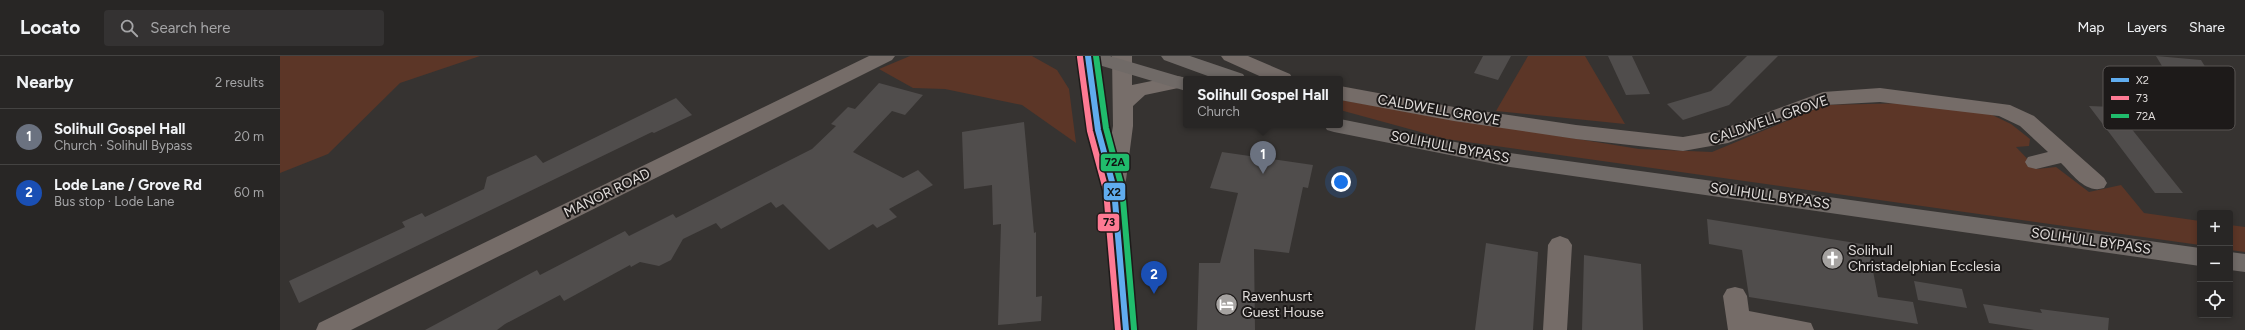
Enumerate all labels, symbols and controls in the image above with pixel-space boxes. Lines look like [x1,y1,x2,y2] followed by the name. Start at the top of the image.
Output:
[104,10,384,46] search box
[20,16,80,39] text: Locato
[118,17,140,39] icon: search
[150,19,230,37] text: Search here
[2077,19,2105,36] text: Map
[2127,19,2167,36] text: Layers
[2189,19,2225,36] text: Share
[2103,66,2235,130] legend
[16,72,74,92] text: Nearby
[2136,74,2149,87] text: X2
[215,75,264,90] text: 2 results
[1183,76,1343,128] popup
[1197,86,1329,104] text: Solihull Gospel Hall
[1376,91,1502,129] street label: CALDWELL GROVE
[1707,92,1831,148] street label: CALDWELL GROVE
[2136,92,2148,105] text: 73
[1197,104,1240,119] text: Church
[2136,110,2156,123] text: 72A
[54,120,186,138] text: Solihull Gospel Hall
[1389,127,1511,167] street label: SOLIHULL BYPASS
[26,129,32,144] text: 1
[234,129,264,144] text: 20 m
[54,138,192,153] text: Church · Solihull Bypass
[1250,141,1276,174] pin: 1
[1100,153,1130,172] line badge: 72A
[1105,156,1125,169] text: 72A
[561,165,653,221] street label: MANOR ROAD
[1331,172,1351,192] your location
[54,176,202,194] text: Lode Lane / Grove Rd
[1709,179,1831,213] street label: SOLIHULL BYPASS
[1103,182,1126,201] line badge: X2
[25,185,33,200] text: 2
[234,185,264,200] text: 60 m
[1107,186,1121,199] text: X2
[54,194,174,209] text: Bus stop · Lode Lane
[2197,210,2233,318] map controls
[2197,210,2233,246] button: +
[1097,213,1120,232] line badge: 73
[1103,216,1115,229] text: 73
[2030,224,2152,258] street label: SOLIHULL BYPASS
[1848,242,2001,275] place label: Solihull Christadelphian Ecclesia
[1819,245,1845,271] church icon: Solihull Christadelphian Ecclesia
[2197,246,2233,282] button: −
[1141,261,1167,294] pin: 2
[2197,282,2233,318] button: locate
[1242,288,1324,321] place label: Ravenhusrt Guest House
[1213,291,1239,317] hotel icon: Ravenhusrt Guest House

